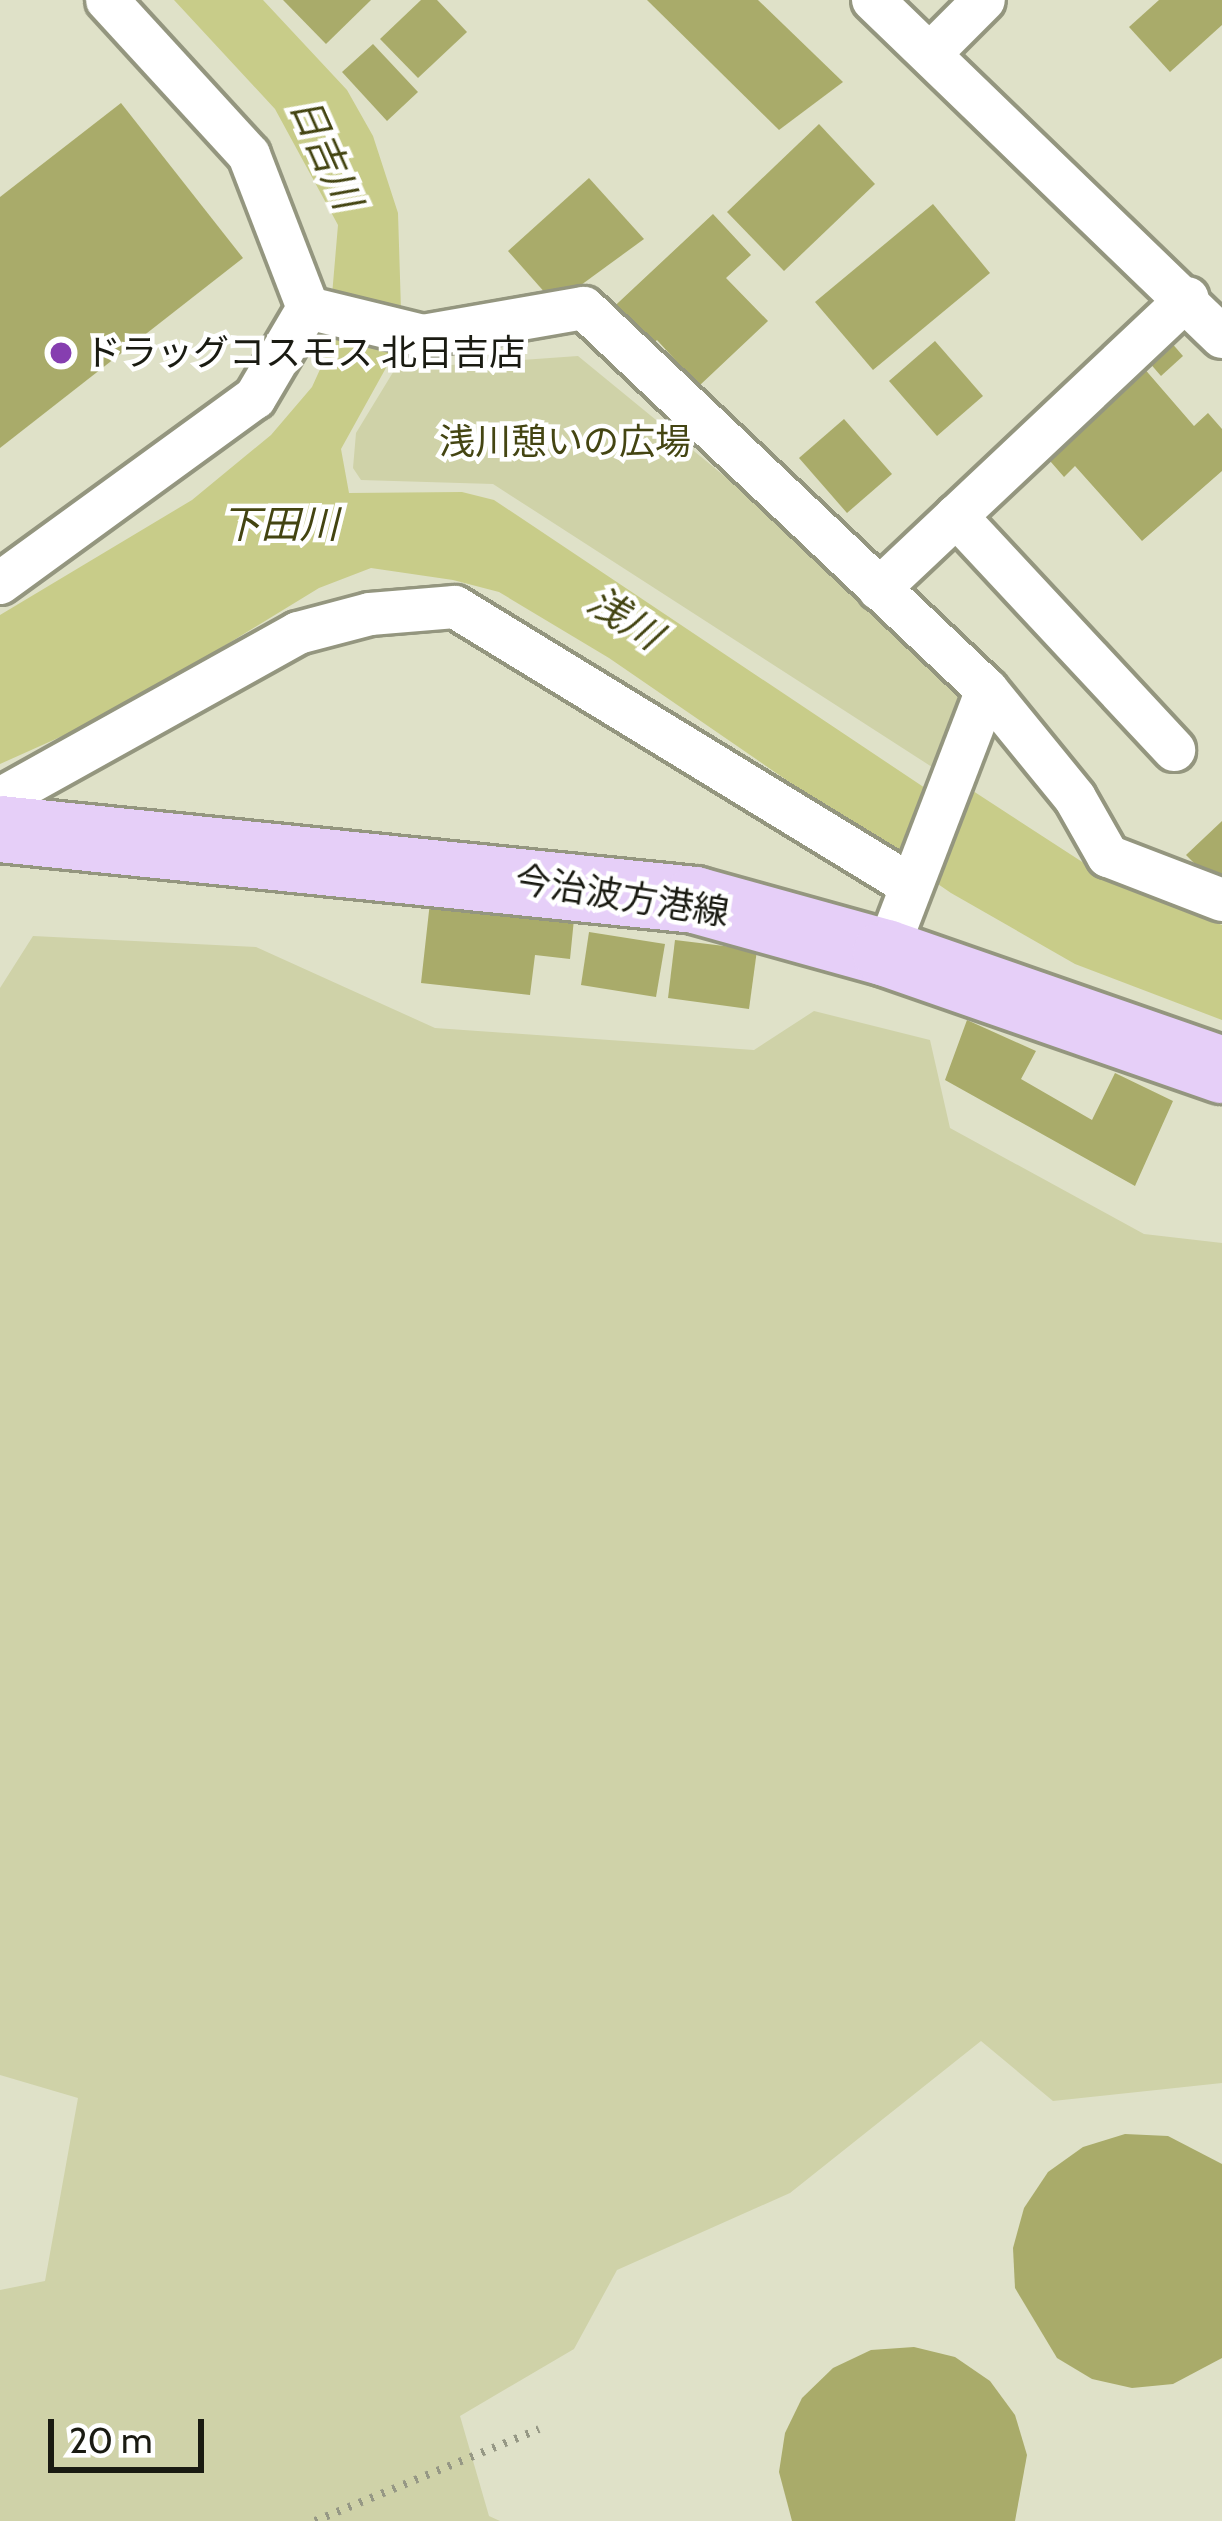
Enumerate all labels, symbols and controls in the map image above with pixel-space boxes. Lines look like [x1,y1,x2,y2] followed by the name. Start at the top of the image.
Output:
[281,90,371,216] water label: 日吉川
[85,331,525,375] place label: ドラッグコスモス 北日吉店
[48,340,74,366] marker: ドラッグコスモス 北日吉店
[439,420,691,464] park label: 浅川憩いの広場
[222,501,338,547] water label: 下田川
[580,577,670,659] water label: 浅川
[512,858,732,934] street label: 今治波方港線
[54,2395,210,2469] scale bar
[69,2418,153,2462] text: 20 m

